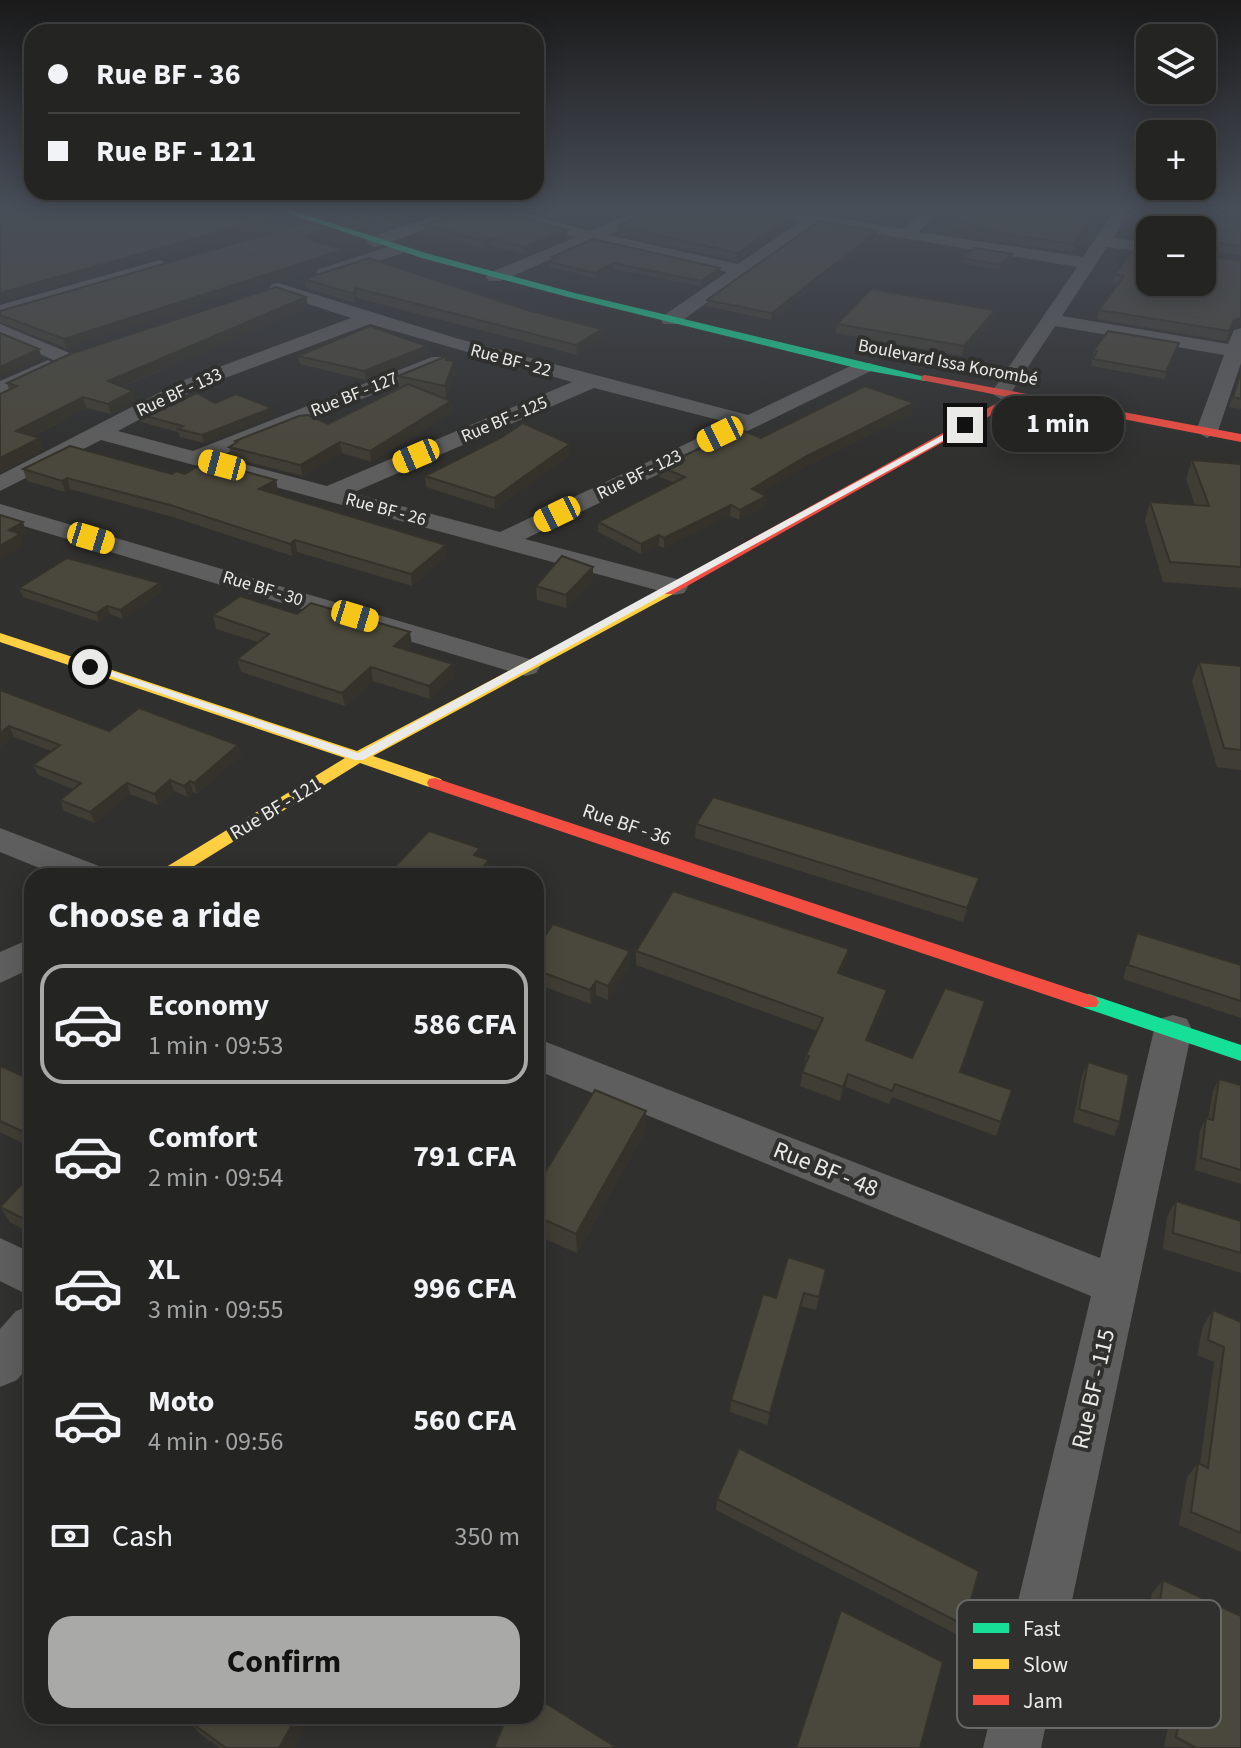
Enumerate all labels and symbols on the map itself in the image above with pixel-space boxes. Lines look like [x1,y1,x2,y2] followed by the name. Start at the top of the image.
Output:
[856,333,1040,392] street label: Boulevard Issa Korombé
[468,338,554,383] street label: Rue BF - 22
[132,362,226,423] street label: Rue BF - 133
[307,366,401,423] street label: Rue BF - 127
[457,390,551,449] street label: Rue BF - 125
[993,397,1125,453] callout: 1 min
[947,407,983,443] route end
[693,413,747,455] car
[389,436,443,476] car
[593,443,686,506] street label: Rue BF - 123
[196,447,248,483] car
[343,487,429,532] street label: Rue BF - 26
[530,493,584,535] car
[65,520,117,556] car
[220,564,306,613] street label: Rue BF - 30
[329,598,381,634] car
[72,649,108,685] route start
[225,771,326,847] street label: Rue BF - 121
[579,797,675,853] street label: Rue BF - 36
[768,1133,884,1206] street label: Rue BF - 48
[1063,1326,1124,1453] street label: Rue BF - 115
[957,1600,1221,1728] legend
[1023,1613,1061,1645] text: Fast
[1023,1649,1068,1681] text: Slow
[1023,1685,1063,1717] text: Jam

